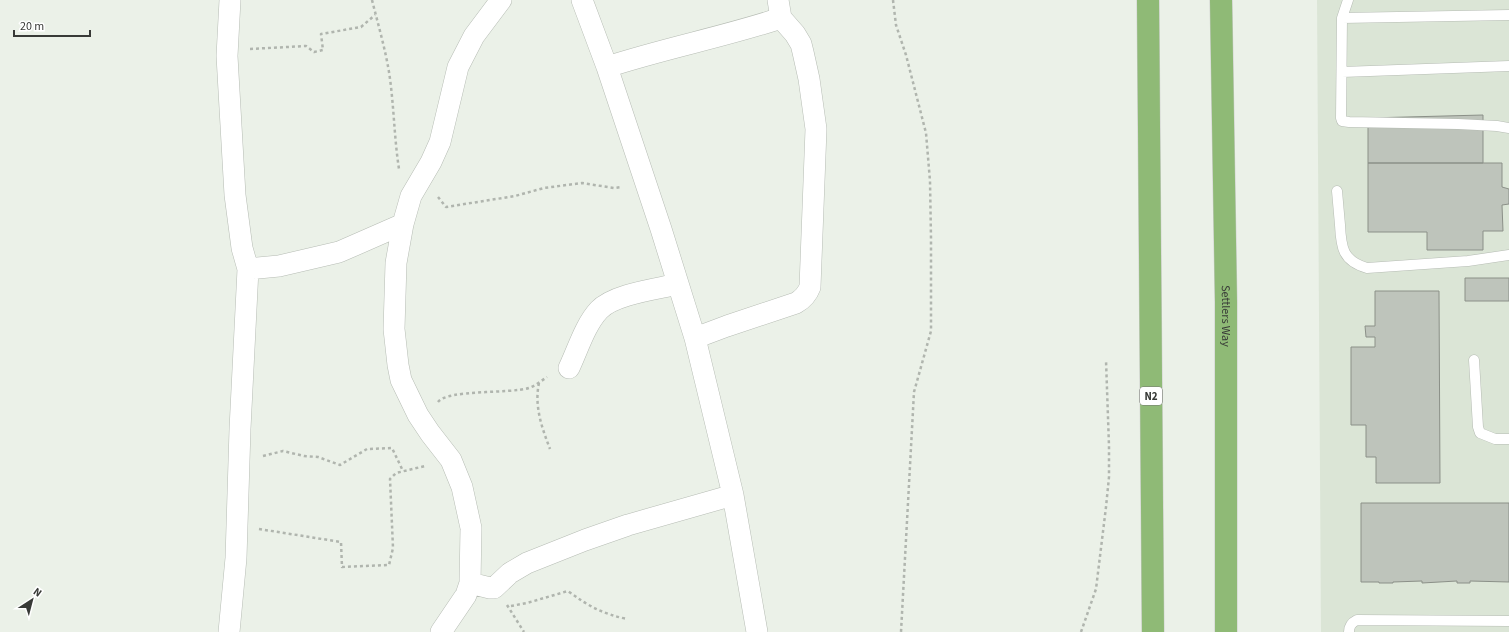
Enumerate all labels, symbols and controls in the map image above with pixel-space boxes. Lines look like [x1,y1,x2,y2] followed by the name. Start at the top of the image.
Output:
[14,12,90,38] scale bar
[20,18,44,35] text: 20 m
[1217,285,1234,347] street label: Settlers Way
[1140,387,1162,405] road number: N2
[12,580,52,620] north arrow
[30,584,45,601] text: N

